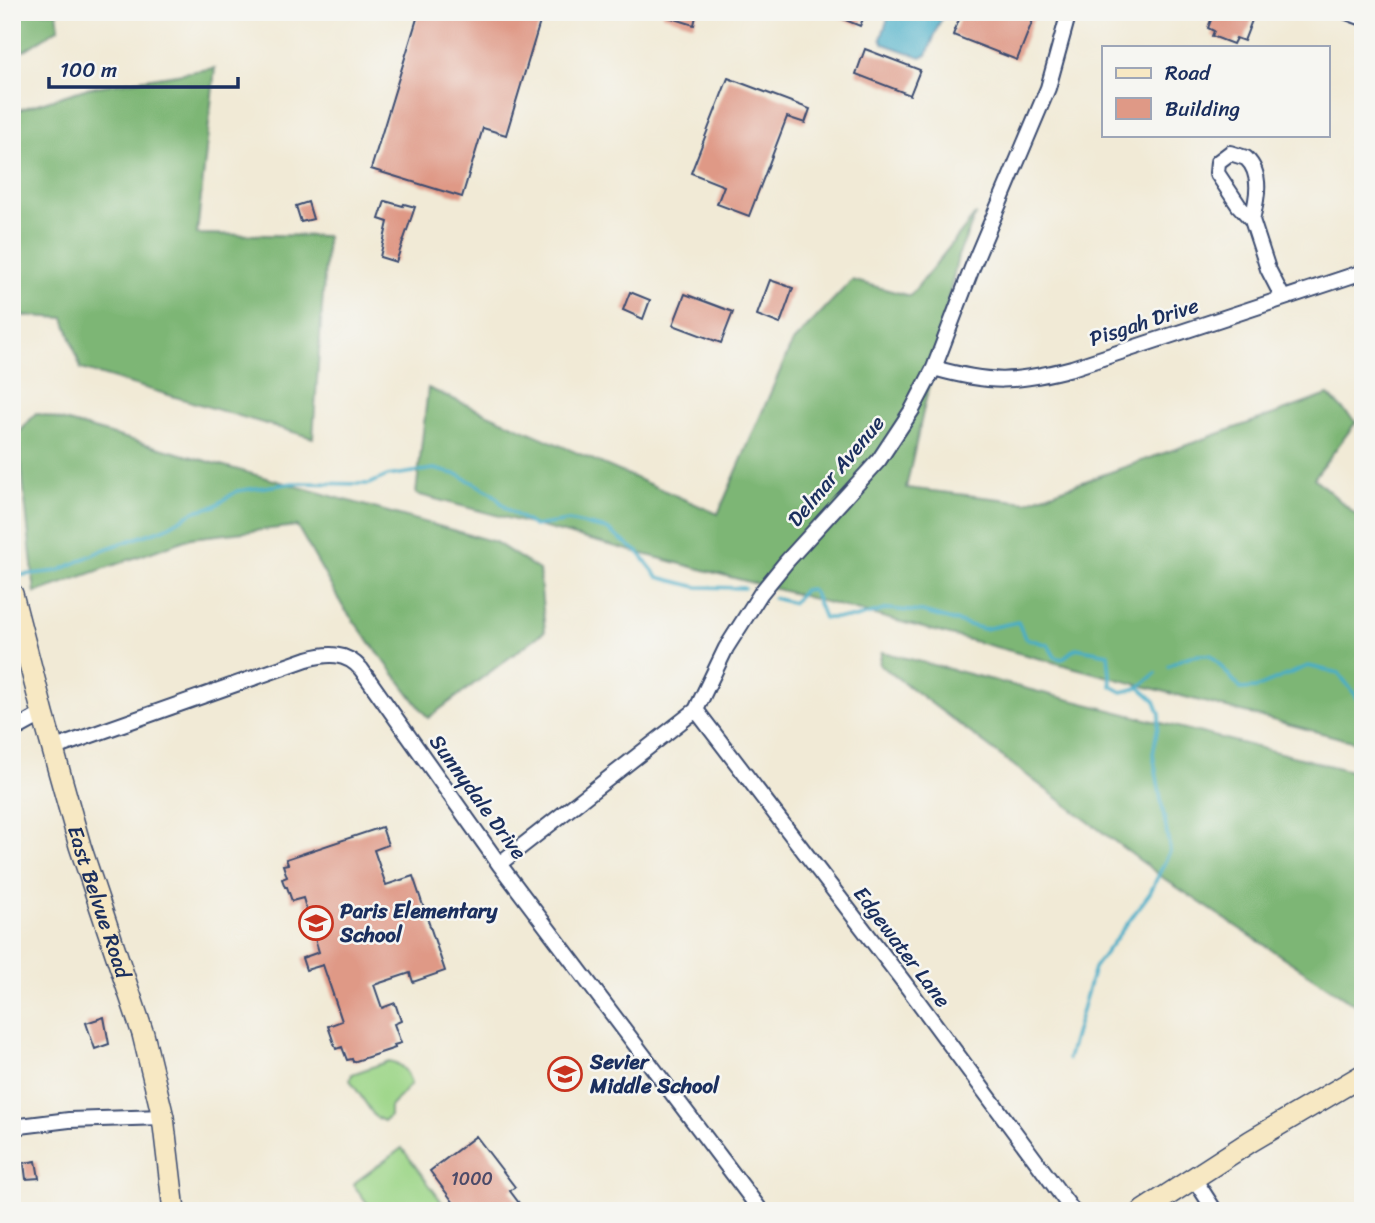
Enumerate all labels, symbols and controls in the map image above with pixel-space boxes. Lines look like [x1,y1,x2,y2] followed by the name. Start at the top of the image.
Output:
[49,46,238,90] scale bar
[1102,46,1330,136] legend
[60,51,117,89] text: 100 m
[1165,54,1212,92] text: Road
[1165,90,1241,128] text: Building
[1084,286,1204,358] street label: Pisgah Drive
[777,406,895,536] street label: Delmar Avenue
[419,726,537,868] street label: Sunnydale Drive
[56,821,143,985] street label: East Belvue Road
[843,878,961,1016] street label: Edgewater Lane
[339,892,498,954] place label: Paris Elementary School
[297,904,335,942] school or university icon: Paris Elementary School
[589,1043,720,1105] place label: Sevier Middle School
[546,1055,584,1093] school or university icon: Sevier Middle School
[451,1163,493,1195] house number: 1000

